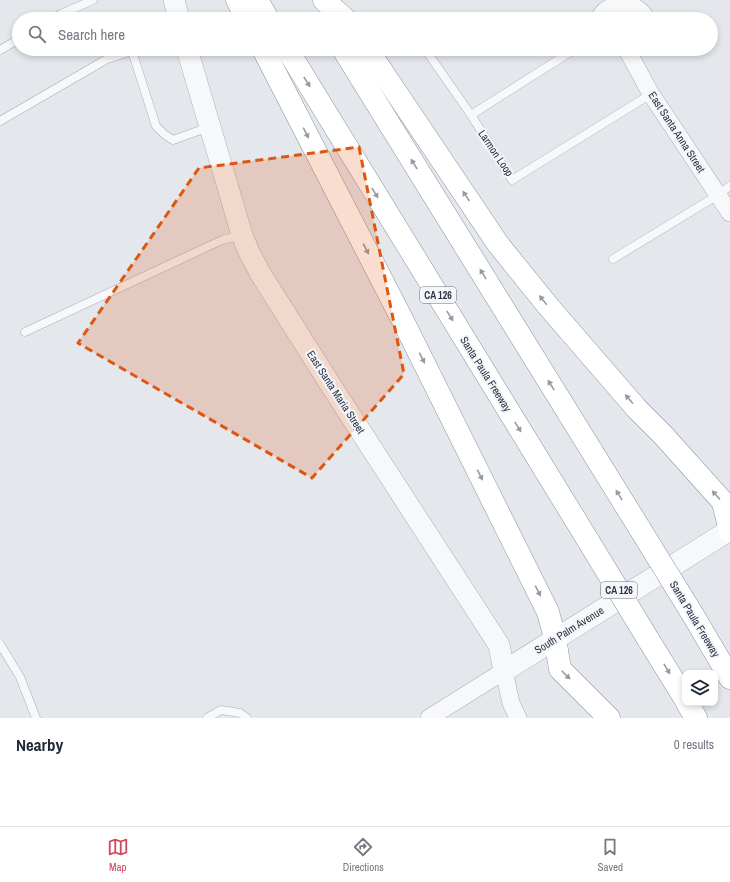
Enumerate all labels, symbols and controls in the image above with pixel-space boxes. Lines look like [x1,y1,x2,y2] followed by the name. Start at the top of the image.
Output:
[12,12,718,56] search box
[26,23,48,45] icon: search
[58,24,125,45] text: Search here
[303,77,311,87] one-way arrow
[646,89,709,176] street label: East Santa Anna Street
[475,127,517,179] street label: Larmon Loop
[303,128,309,139] one-way arrow
[411,158,418,170] one-way arrow
[371,188,379,198] one-way arrow
[462,191,470,201] one-way arrow
[363,243,369,255] one-way arrow
[479,268,486,280] one-way arrow
[420,287,456,303] road number: CA 126
[539,295,548,306] one-way arrow
[447,310,454,322] one-way arrow
[457,334,515,415] street label: Santa Paula Freeway
[304,348,368,437] street label: East Santa Maria Street
[419,353,425,364] one-way arrow
[547,380,555,390] one-way arrow
[624,393,633,404] one-way arrow
[515,421,522,432] one-way arrow
[477,469,483,480] one-way arrow
[616,489,623,501] one-way arrow
[712,489,721,500] one-way arrow
[667,578,723,660] street label: Santa Paula Freeway
[601,582,637,598] road number: CA 126
[535,585,541,597] one-way arrow
[532,603,606,657] street label: South Palm Avenue
[663,663,670,675] one-way arrow
[561,670,571,679] one-way arrow
[682,670,718,706] map controls
[682,670,718,706] button: layers
[16,733,63,756] text: Nearby
[674,736,714,753] text: 0 results
[107,836,129,874] tab: Map
[343,836,384,874] tab: Directions
[598,836,623,874] tab: Saved

